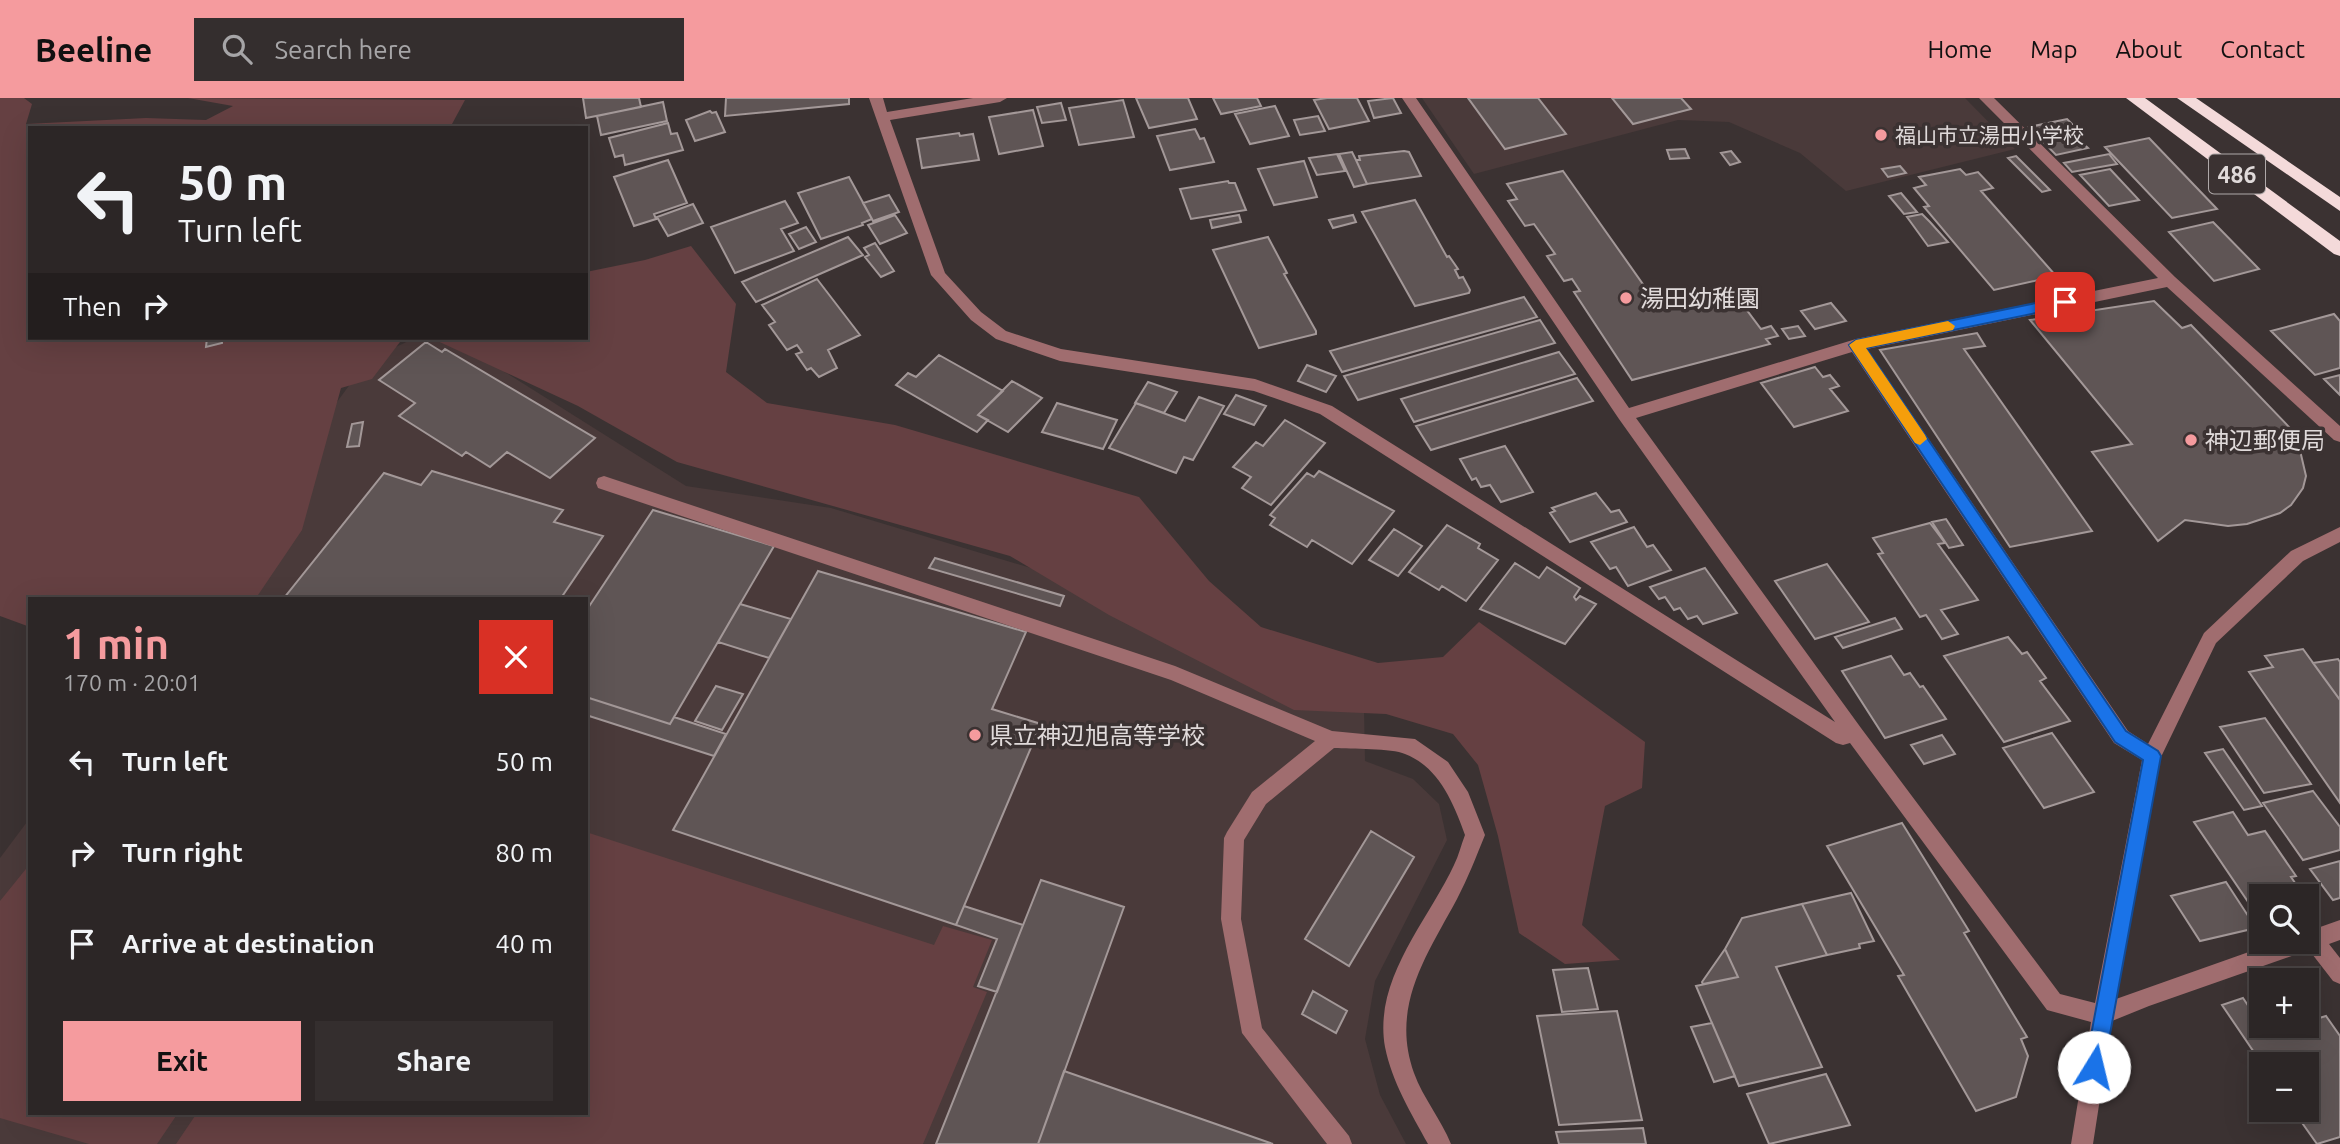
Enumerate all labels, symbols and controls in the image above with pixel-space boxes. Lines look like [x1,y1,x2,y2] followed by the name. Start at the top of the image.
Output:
[194,18,684,81] search box
[218,30,256,68] icon: search
[35,31,152,68] text: Beeline
[274,35,412,64] text: Search here
[1927,36,1992,63] text: Home
[2030,36,2077,63] text: Map
[2115,36,2182,63] text: About
[2220,36,2305,63] text: Contact
[1895,123,2084,147] place label: 福山市立湯田小学校
[1873,127,1889,143] marker: 福山市立湯田小学校
[63,154,154,245] icon: left
[178,154,287,209] text: 50 m
[2209,155,2265,194] road number: 486
[178,212,302,248] text: Turn left
[2035,272,2095,332] pin
[2046,283,2084,321] icon: arrive
[1640,285,1760,312] place label: 湯田幼稚園
[136,287,174,325] icon: right
[1618,290,1634,306] marker: 湯田幼稚園
[63,292,122,321] text: Then
[2205,427,2325,454] place label: 神辺郵便局
[2183,432,2199,448] marker: 神辺郵便局
[63,620,169,667] text: 1 min
[479,620,553,694] button: close
[63,670,201,695] text: 170 m · 20:01
[989,722,1205,749] place label: 県立神辺旭高等学校
[967,727,983,743] marker: 県立神辺旭高等学校
[63,743,101,781] icon: left
[122,747,228,776] text: Turn left
[495,747,553,776] text: 50 m
[63,834,101,872] icon: right
[122,838,243,867] text: Turn right
[495,838,553,867] text: 80 m
[2249,884,2319,1122] map controls
[2249,884,2319,954] button: search
[63,925,101,963] icon: arrive
[122,929,375,958] text: Arrive at destination
[495,929,553,958] text: 40 m
[2249,968,2319,1038] button: +
[63,1021,301,1101] button: Exit
[315,1021,553,1101] button: Share
[2057,1030,2131,1104] position arrow
[2249,1052,2319,1122] button: −

